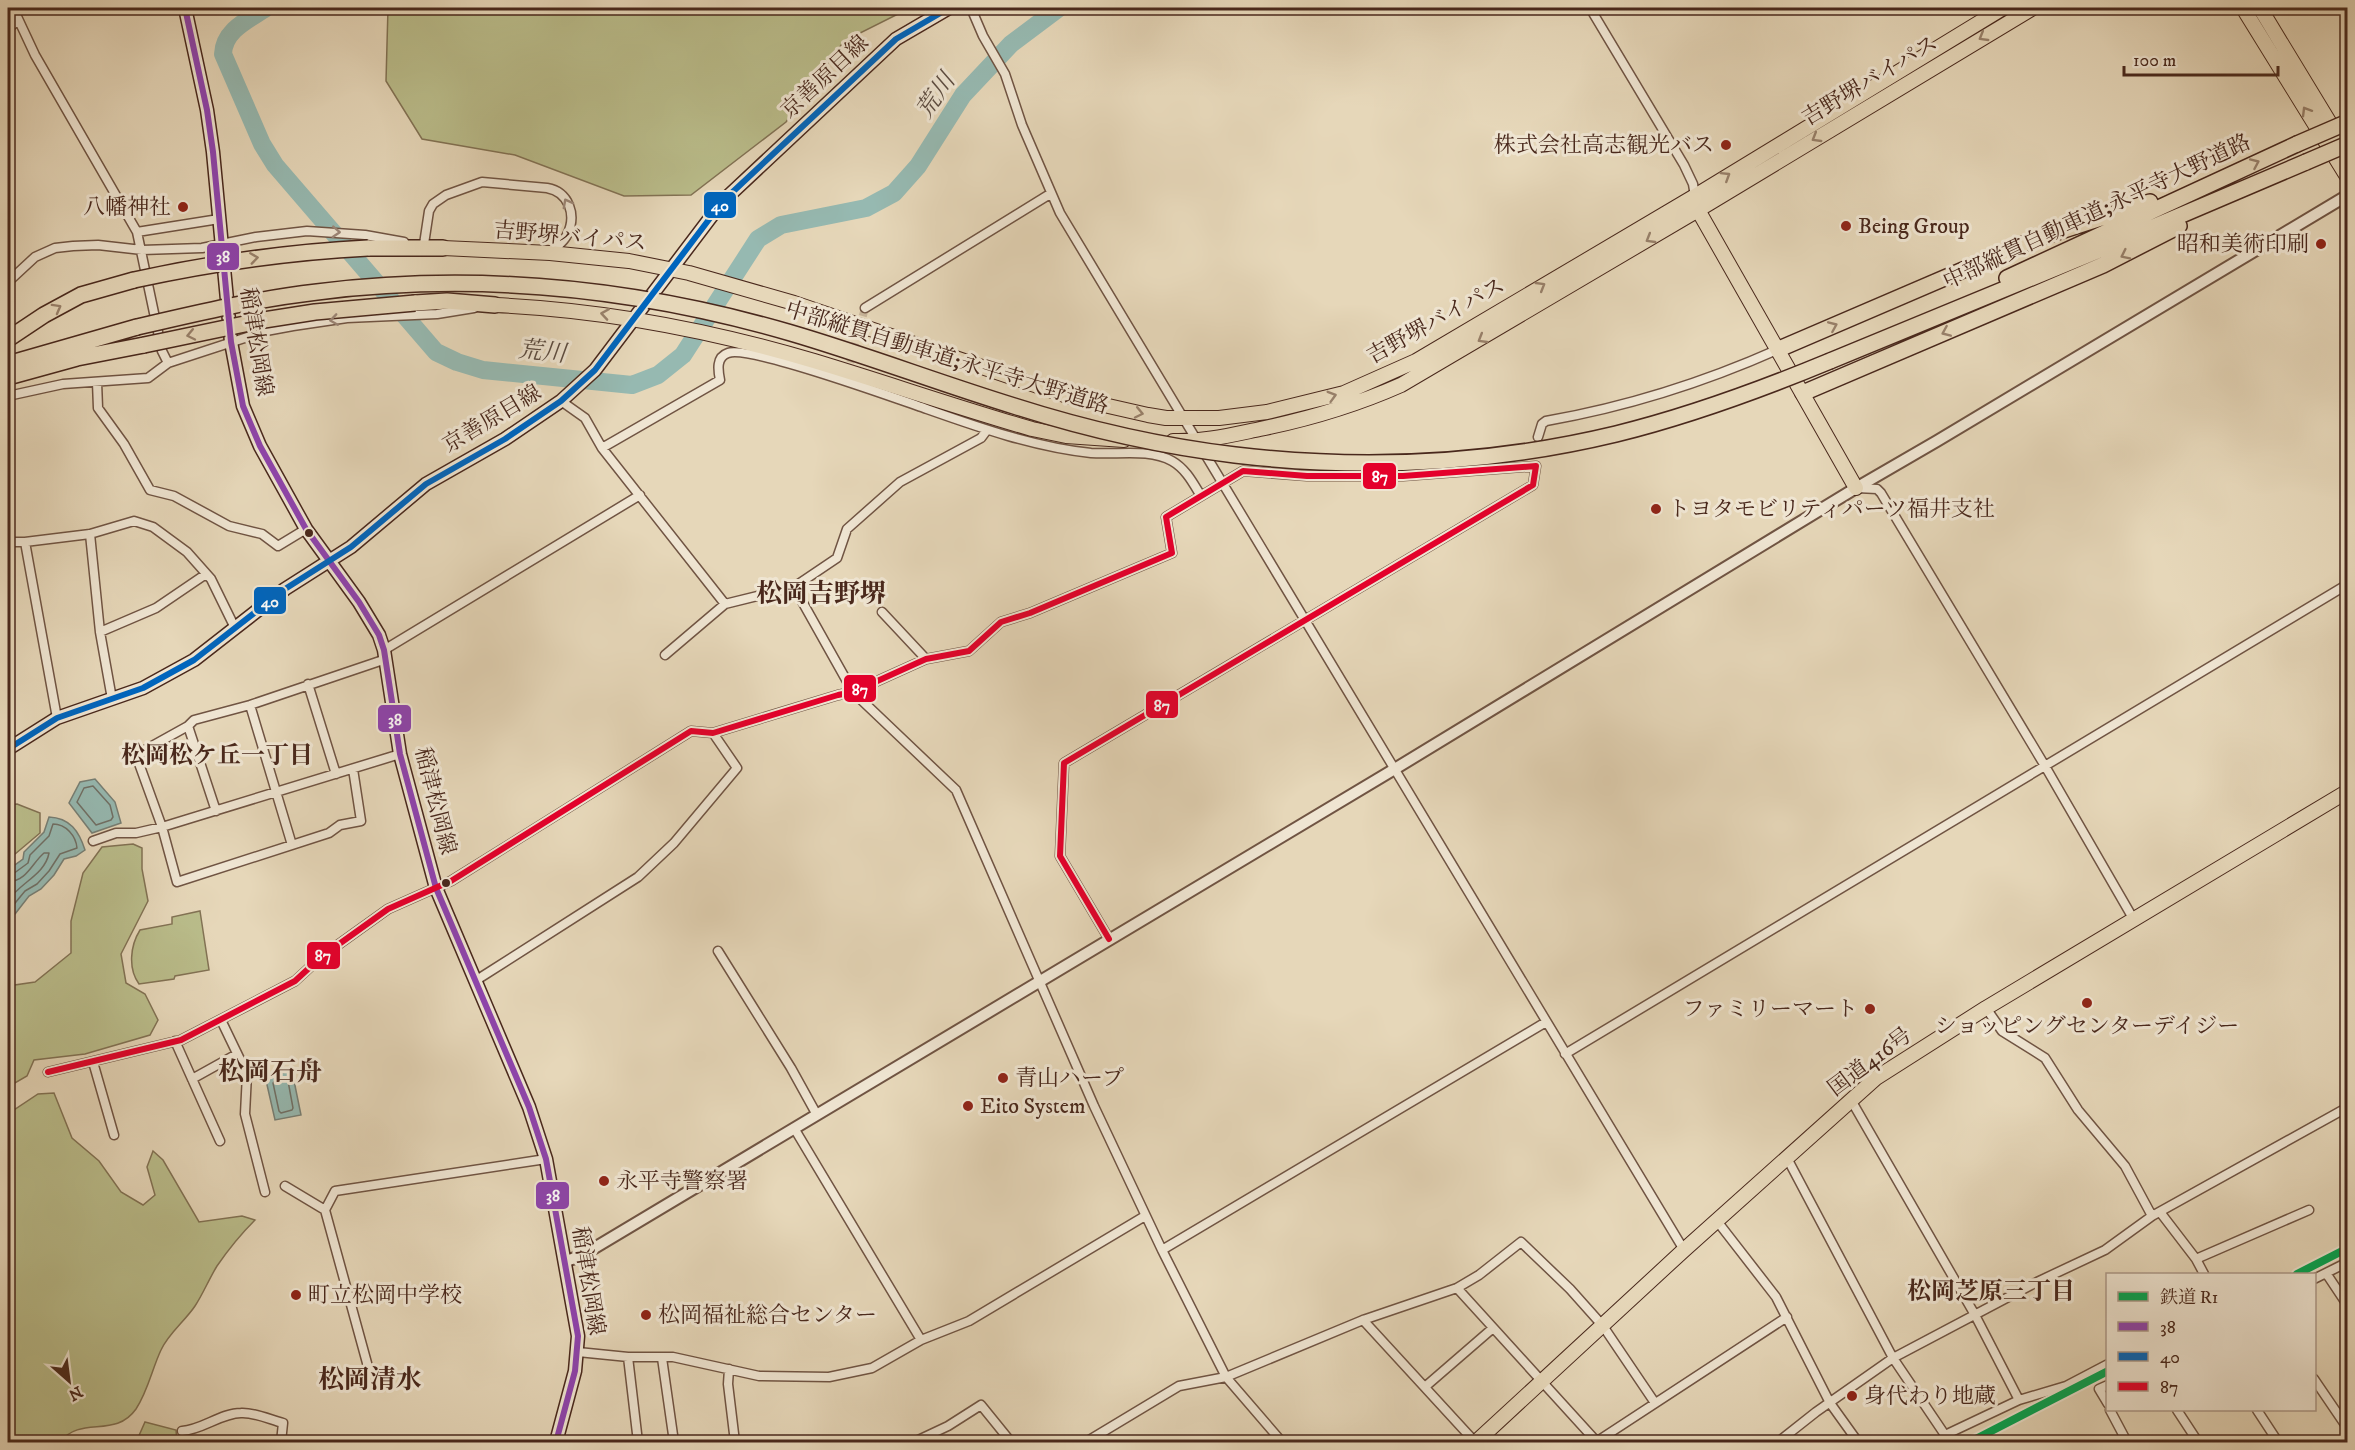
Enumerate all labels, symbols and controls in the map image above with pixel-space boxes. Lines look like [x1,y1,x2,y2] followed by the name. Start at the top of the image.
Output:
[776,30,874,124] street label: 京善原目線
[1797,30,1943,132] street label: 吉野堺バイパス
[1979,30,1989,42] one-way arrow
[2124,39,2278,77] scale bar
[2133,50,2176,72] text: 100 m
[910,65,964,124] water label: 荒川
[2302,107,2314,117] one-way arrow
[1939,129,2255,295] street label: 中部縦貫自動車道;永平寺大野道路
[1812,131,1822,143] one-way arrow
[1494,132,1714,159] place label: 株式会社高志観光バス
[1719,138,1733,152] marker: 株式会社高志観光バス
[2248,159,2259,171] one-way arrow
[1720,171,1730,183] one-way arrow
[703,191,737,219] line badge: 40
[83,194,171,221] place label: 八幡神社
[710,196,729,216] text: 40
[562,198,574,209] one-way arrow
[176,200,190,214] marker: 八幡神社
[1858,213,1970,240] place label: Being Group
[492,217,648,257] street label: 吉野堺バイパス
[1839,219,1853,233] marker: Being Group
[332,226,341,239] one-way arrow
[2177,231,2309,258] place label: 昭和美術印刷
[1646,232,1656,244] one-way arrow
[2314,237,2328,251] marker: 昭和美術印刷
[206,242,240,271] line badge: 38
[216,247,230,267] text: 38
[2120,247,2131,259] one-way arrow
[249,252,259,265] one-way arrow
[1362,272,1510,370] street label: 吉野堺バイパス
[1535,282,1545,294] one-way arrow
[234,286,278,398] street label: 稲津松岡線
[782,296,1112,420] street label: 中部縦貫自動車道;永平寺大野道路
[51,304,61,315] one-way arrow
[600,309,610,321] one-way arrow
[330,314,339,326] one-way arrow
[1827,321,1838,333] one-way arrow
[1941,325,1952,337] one-way arrow
[187,328,197,341] one-way arrow
[1478,332,1488,343] one-way arrow
[517,335,570,370] water label: 荒川
[438,379,546,459] street label: 京善原目線
[1326,391,1337,403] one-way arrow
[1134,406,1144,419] one-way arrow
[1362,462,1397,490] line badge: 87
[1372,467,1388,487] text: 87
[1668,496,1995,523] place label: トヨタモビリティパーツ福井支社
[1649,502,1663,516] marker: トヨタモビリティパーツ福井支社
[303,527,315,539] unlabelled marker
[756,578,886,611] district label: 松岡吉野堺
[253,586,287,615] line badge: 40
[260,592,279,612] text: 40
[843,674,877,703] line badge: 87
[852,680,868,700] text: 87
[1145,690,1179,719] line badge: 87
[1154,696,1170,716] text: 87
[377,704,412,733] line badge: 38
[388,710,402,730] text: 38
[121,741,313,771] district label: 松岡松ケ丘一丁目
[409,744,461,858] street label: 稲津松岡線
[440,877,452,889] unlabelled marker
[306,941,341,970] line badge: 87
[315,946,331,966] text: 87
[1682,996,1858,1023] place label: ファミリーマート
[2080,996,2094,1010] marker: ショッピングセンターデイジー
[1863,1002,1877,1016] marker: ファミリーマート
[1935,1013,2239,1040] place label: ショッピングセンターデイジー
[1823,1022,1917,1102] street label: 国道416号
[218,1056,322,1089] district label: 松岡石舟
[1015,1065,1124,1092] place label: 青山ハープ
[996,1071,1010,1085] marker: 青山ハープ
[980,1093,1085,1120] place label: Eito System
[961,1099,975,1113] marker: Eito System
[616,1168,748,1195] place label: 永平寺警察署
[597,1174,611,1188] marker: 永平寺警察署
[535,1181,570,1210] line badge: 38
[546,1186,560,1206] text: 38
[566,1225,610,1337] street label: 稲津松岡線
[2106,1273,2316,1411] legend
[1907,1277,2075,1307] district label: 松岡芝原三丁目
[308,1282,462,1309] place label: 町立松岡中学校
[2160,1287,2218,1309] text: 鉄道 R1
[289,1288,303,1302] marker: 町立松岡中学校
[658,1302,877,1329] place label: 松岡福祉総合センター
[639,1308,653,1322] marker: 松岡福祉総合センター
[2160,1317,2176,1339] text: 38
[2160,1347,2180,1369] text: 40
[39,1351,99,1411] north arrow
[318,1364,422,1397] district label: 松岡清水
[2160,1377,2179,1399] text: 87
[65,1381,86,1405] text: N
[1864,1383,1996,1410] place label: 身代わり地蔵
[1845,1389,1859,1403] marker: 身代わり地蔵

